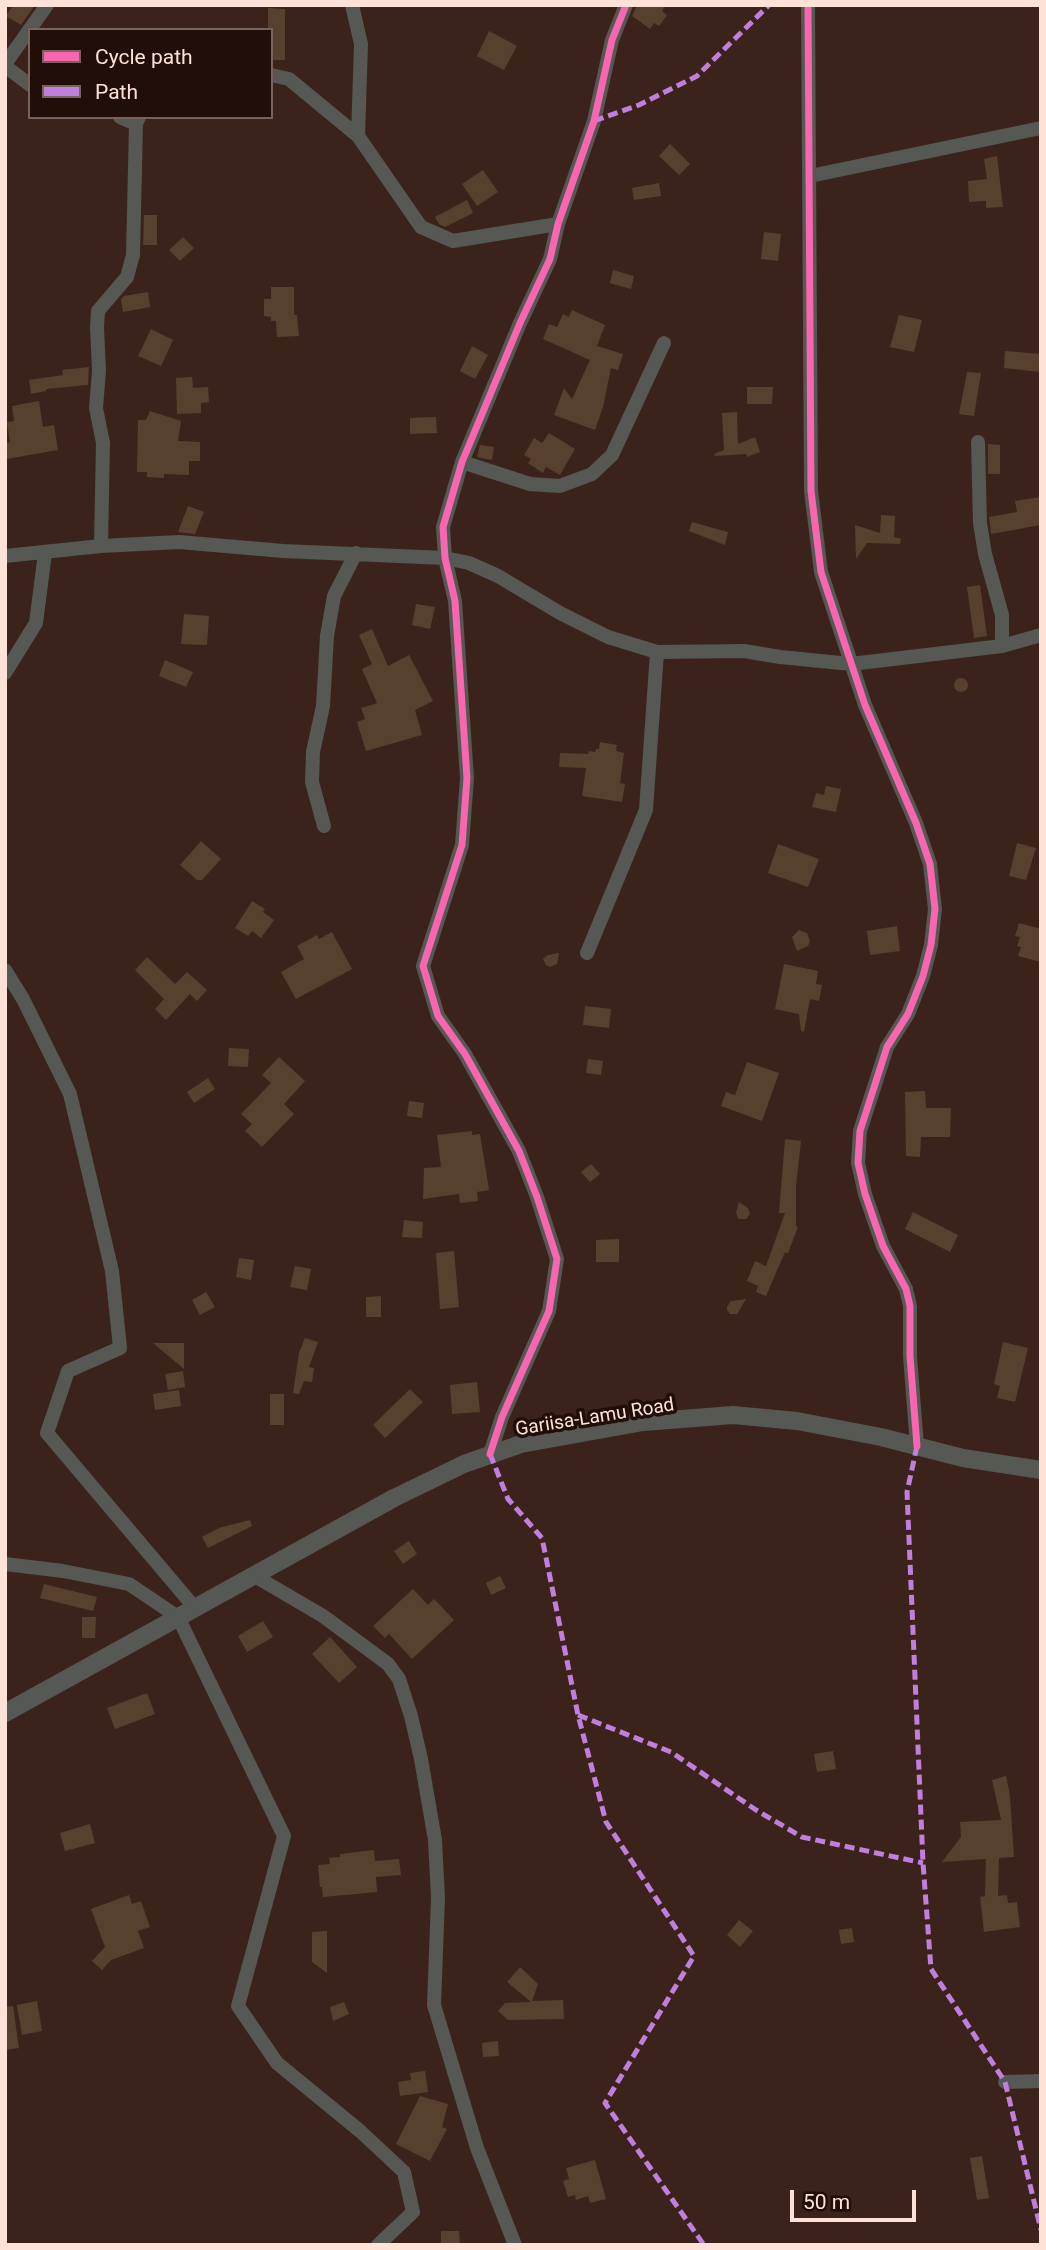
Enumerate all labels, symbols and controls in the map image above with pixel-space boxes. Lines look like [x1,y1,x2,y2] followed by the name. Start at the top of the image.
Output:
[28,28,273,119] legend
[95,45,193,69] text: Cycle path
[95,80,138,104] text: Path
[514,1394,676,1442] street label: Gariisa-Lamu Road
[794,2176,920,2220] scale bar
[803,2190,850,2214] text: 50 m

